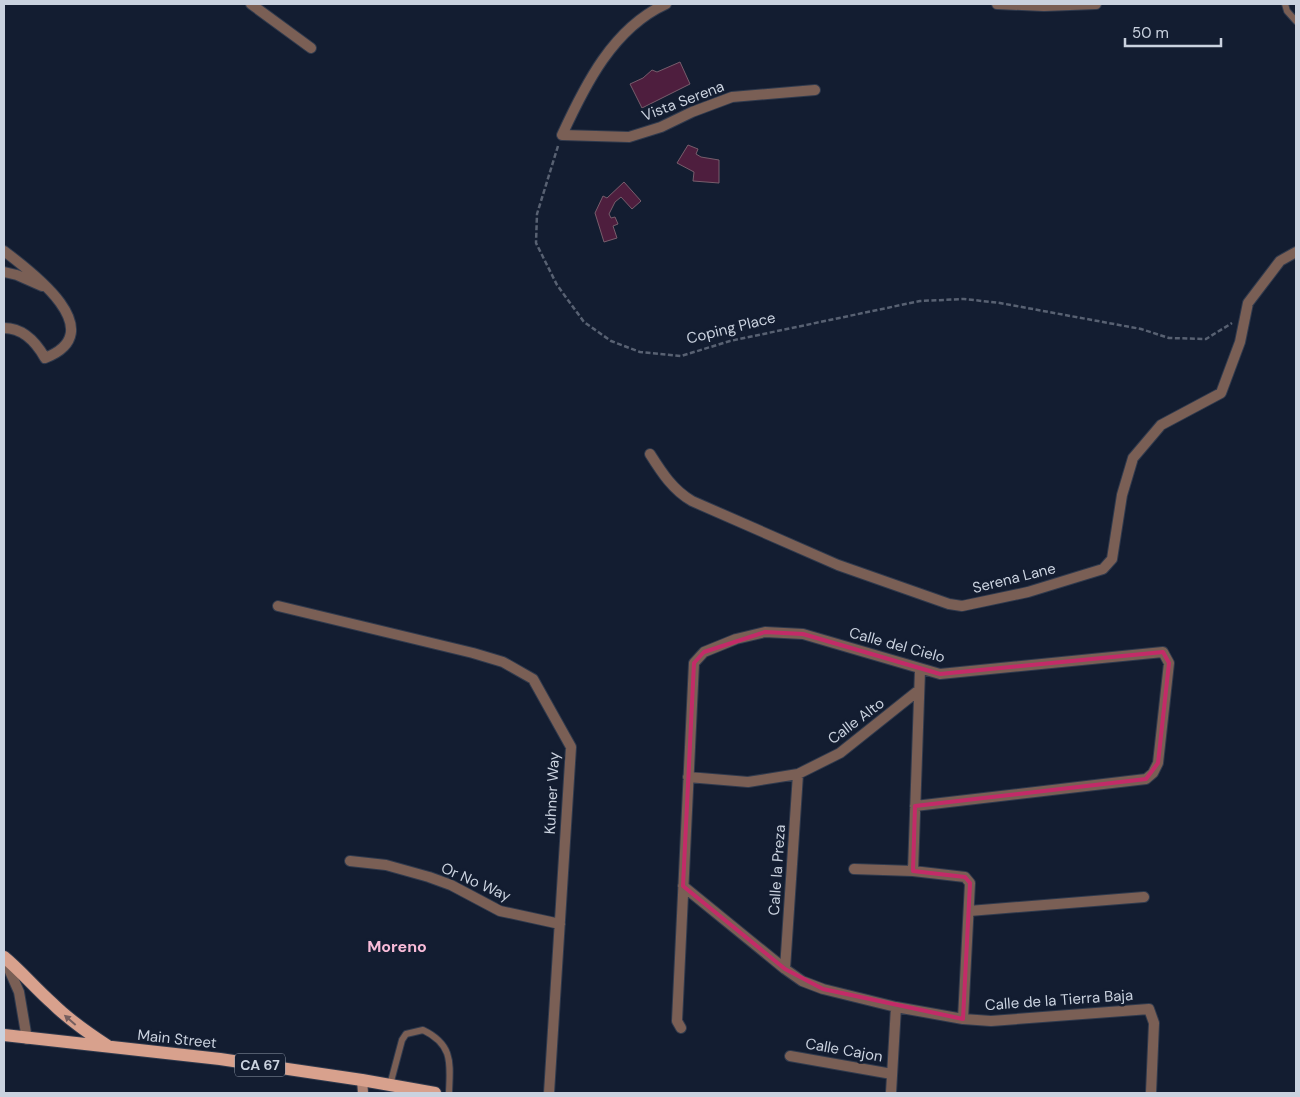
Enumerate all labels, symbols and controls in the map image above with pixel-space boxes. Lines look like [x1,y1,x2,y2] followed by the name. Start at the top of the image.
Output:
[1125,15,1221,47] scale bar
[1132,23,1169,43] text: 50 m
[639,76,727,126] street label: Vista Serena
[684,307,778,349] street label: Coping Place
[970,558,1058,598] street label: Serena Lane
[847,623,947,667] street label: Calle del Cielo
[824,693,888,749] street label: Calle Alto
[540,751,564,835] street label: Kuhner Way
[764,824,790,916] street label: Calle la Preza
[438,858,515,907] street label: Or No Way
[367,936,427,957] district label: Moreno
[984,985,1134,1015] street label: Calle de la Tierra Baja
[64,1015,76,1026] one-way arrow
[136,1025,218,1053] street label: Main Street
[804,1033,884,1067] street label: Calle Cajon
[235,1054,285,1076] road number: CA 67

